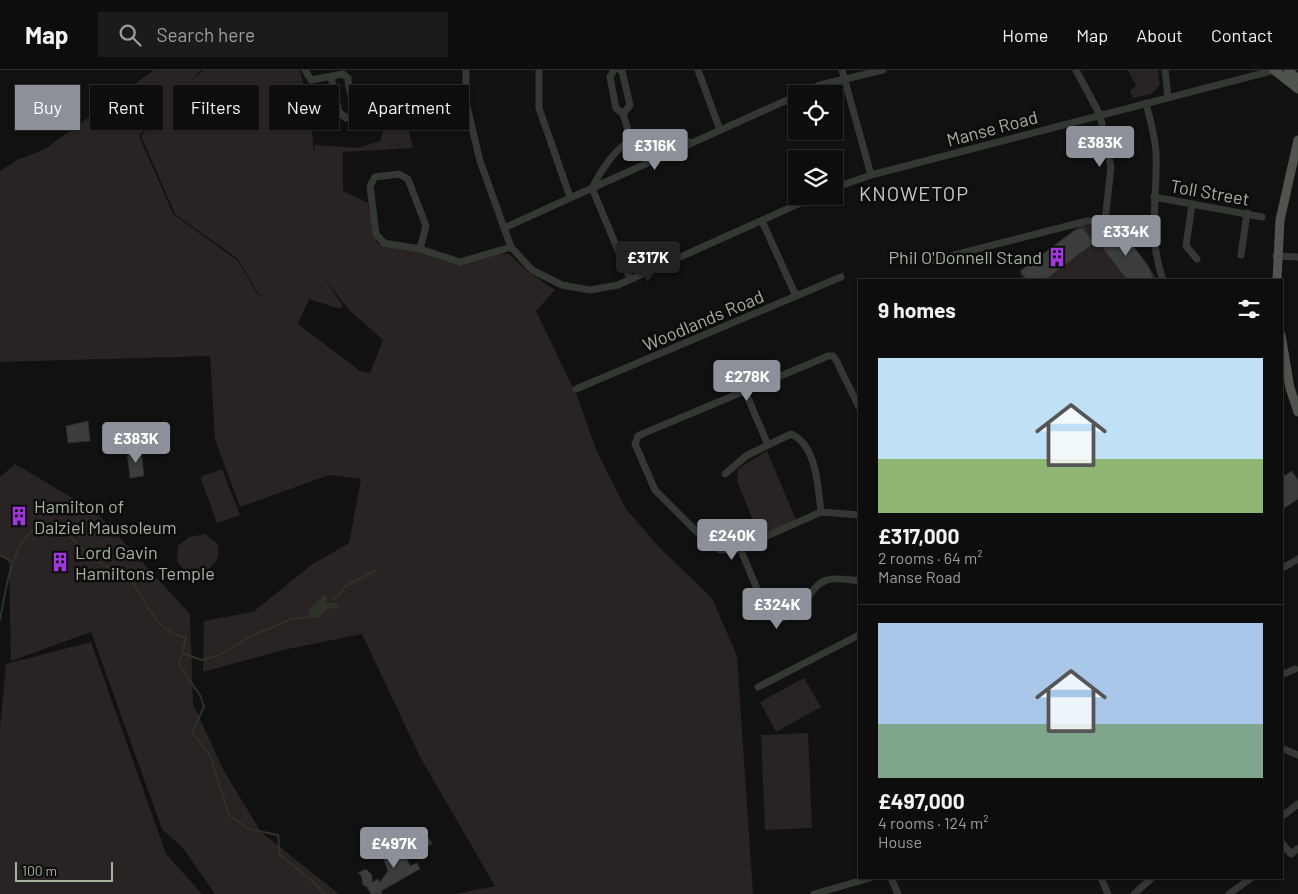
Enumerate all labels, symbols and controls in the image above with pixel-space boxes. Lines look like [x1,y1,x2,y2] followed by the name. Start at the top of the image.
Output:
[98,12,448,57] search box
[25,20,68,49] text: Map
[116,21,144,49] icon: search
[156,23,255,46] text: Search here
[1002,24,1048,46] text: Home
[1076,24,1108,46] text: Map
[1136,24,1183,46] text: About
[1211,24,1273,46] text: Contact
[15,85,80,130] chip: Buy
[90,85,163,130] chip: Rent
[173,85,259,130] chip: Filters
[269,85,339,130] chip: New
[349,85,469,130] chip: Apartment
[788,85,843,205] map controls
[788,85,843,140] button: locate
[944,105,1040,151] street label: Manse Road
[1065,126,1135,168] pin: £383K
[620,128,690,171] pin: £316K
[1077,132,1123,151] text: £383K
[634,135,676,154] text: £316K
[788,150,843,205] button: layers
[1169,174,1251,210] street label: Toll Street
[859,181,969,205] district label: KNOWETOP
[1091,214,1161,257] pin: £334K
[1103,221,1149,240] text: £334K
[613,240,683,283] pin: £317K
[888,246,1042,268] place label: Phil O'Donnell Stand
[1046,246,1068,268] building icon: Phil O'Donnell Stand
[627,247,669,266] text: £317K
[639,285,767,355] street label: Woodlands Road
[1235,295,1263,323] icon: filters
[878,297,956,322] text: 9 homes
[712,360,782,402] pin: £278K
[724,366,770,385] text: £278K
[1026,390,1116,480] icon: home
[101,422,171,464] pin: £383K
[113,428,159,447] text: £383K
[34,495,177,538] place label: Hamilton of Dalziel Mausoleum
[8,505,30,527] building icon: Hamilton of Dalziel Mausoleum
[697,518,767,561] pin: £240K
[878,523,960,548] text: £317,000
[708,525,756,544] text: £240K
[75,541,215,584] place label: Lord Gavin Hamiltons Temple
[878,548,982,567] text: 2 rooms · 64 m²
[49,551,71,573] building icon: Lord Gavin Hamiltons Temple
[878,567,961,586] text: Manse Road
[742,588,812,630] pin: £324K
[753,594,801,613] text: £324K
[1026,656,1116,746] icon: home
[878,788,965,813] text: £497,000
[878,813,989,832] text: 4 rooms · 124 m²
[359,826,429,869] pin: £497K
[878,832,922,851] text: House
[371,833,417,852] text: £497K
[15,859,112,882] scale bar
[22,862,57,879] text: 100 m

